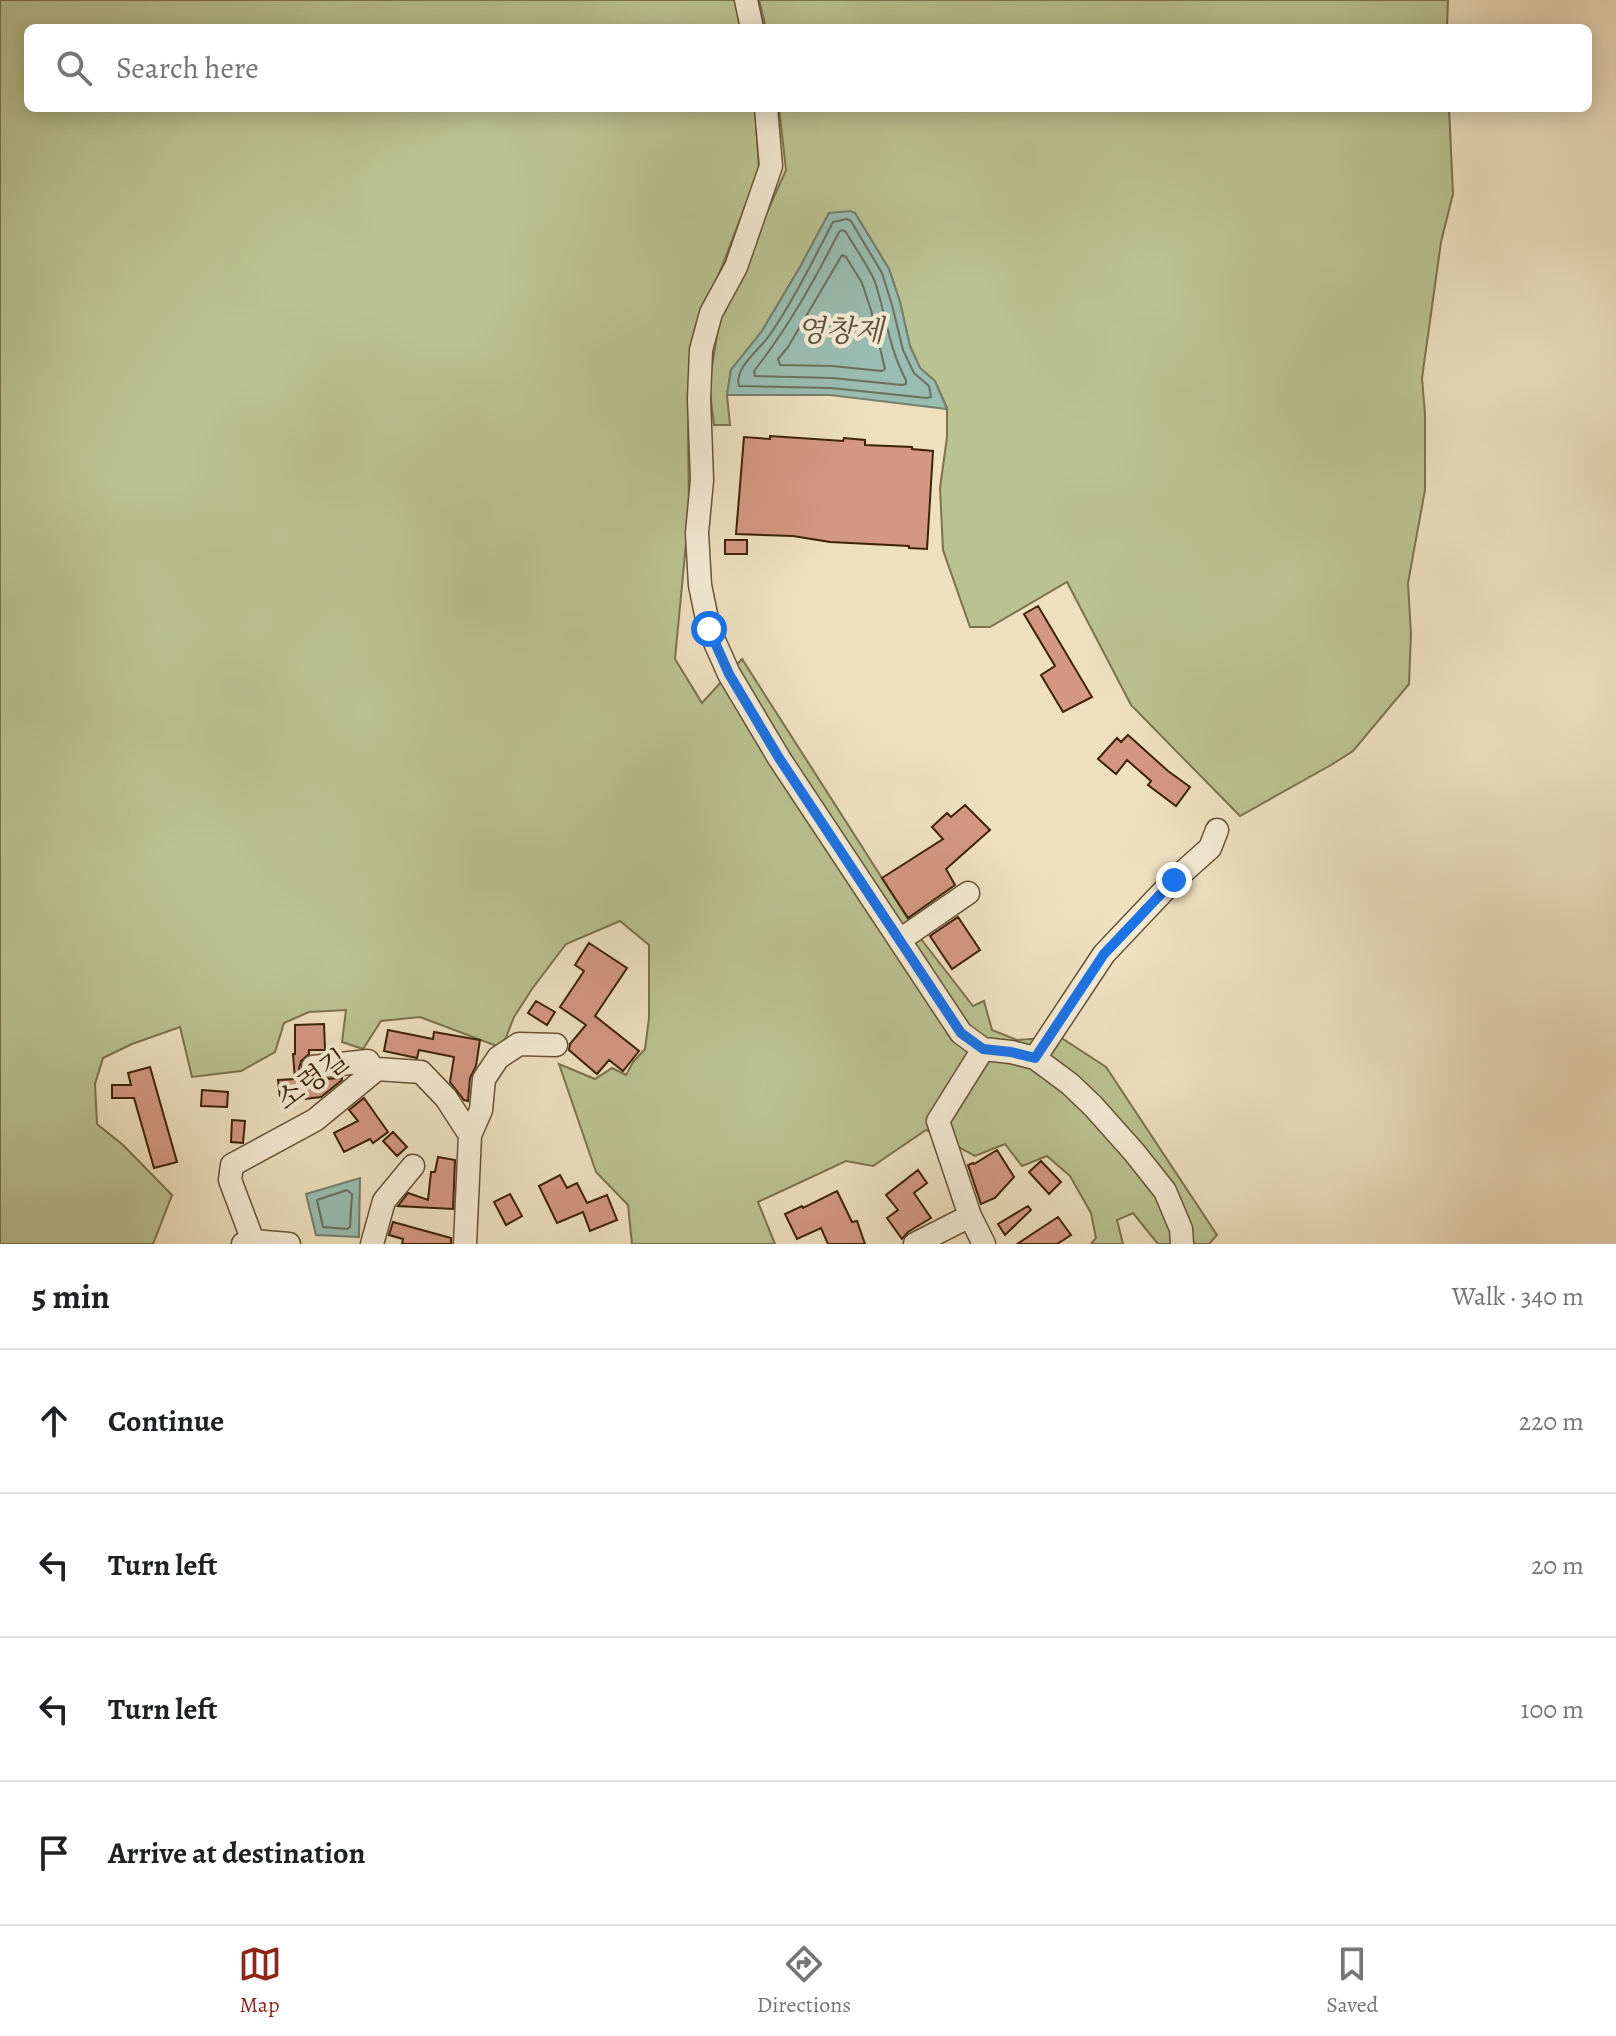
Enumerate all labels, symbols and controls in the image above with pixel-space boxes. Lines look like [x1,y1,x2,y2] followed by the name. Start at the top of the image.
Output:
[24,24,1592,112] search box
[52,46,96,90] icon: search
[116,48,259,88] text: Search here
[797,311,886,351] water label: 영창제
[691,611,727,647] route start
[1156,862,1192,898] route end
[269,1041,357,1119] street label: 소령길
[32,1273,110,1320] text: 5 min
[1452,1279,1584,1314] text: Walk · 340 m
[32,1399,76,1443] icon: ahead
[108,1401,224,1441] text: Continue
[1519,1404,1584,1439] text: 220 m
[32,1543,76,1587] icon: left
[108,1545,217,1585] text: Turn left
[1531,1548,1584,1583] text: 20 m
[32,1687,76,1731] icon: left
[108,1689,217,1729] text: Turn left
[1521,1692,1584,1727] text: 100 m
[32,1831,76,1875] icon: arrive
[108,1833,365,1873] text: Arrive at destination
[238,1942,282,2020] tab: Map
[757,1942,851,2020] tab: Directions
[1326,1942,1378,2020] tab: Saved

